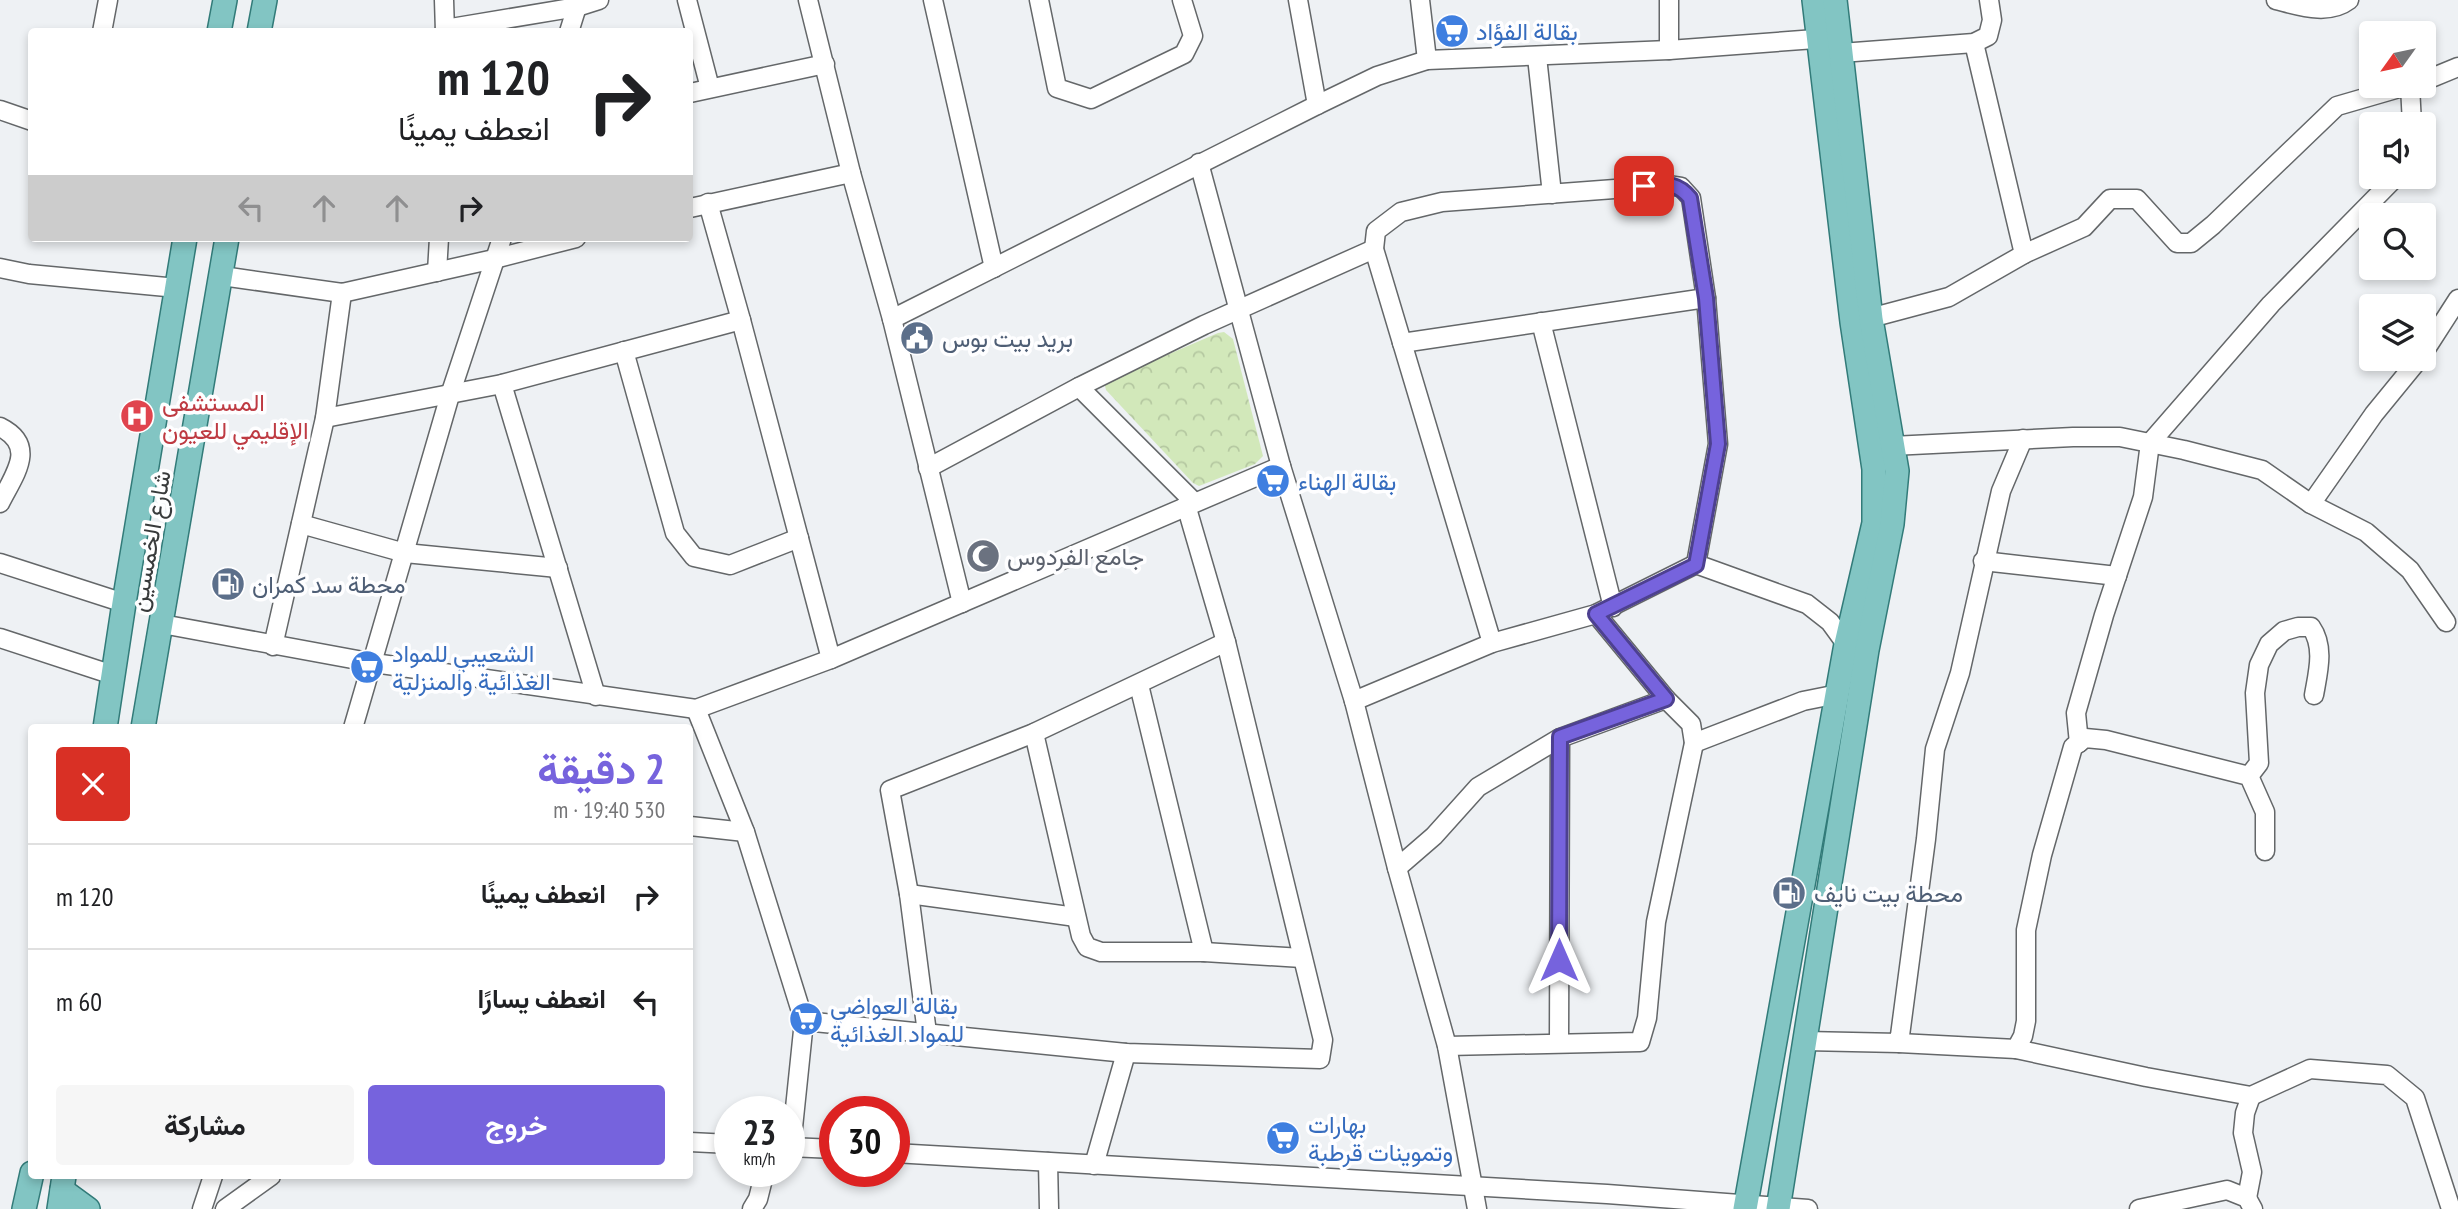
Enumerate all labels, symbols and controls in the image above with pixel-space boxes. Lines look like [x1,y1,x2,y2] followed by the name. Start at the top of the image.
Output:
[1433,12,1471,50] supermarket icon: بقالة الفؤاد
[1476,16,1578,47] place label: بقالة الفؤاد
[2359,21,2436,98] north arrow
[2359,21,2436,371] map controls
[437,45,550,109] text: 120 m
[574,56,665,147] icon: right
[398,107,550,149] text: انعطف يمينًا
[2359,112,2436,189] button: sound
[1614,156,1674,216] pin
[1625,167,1663,205] icon: arrive
[232,189,270,227] icon: left
[305,189,343,227] icon: ahead
[378,189,416,227] icon: ahead
[451,189,489,227] icon: right
[2359,203,2436,280] button: search
[2359,294,2436,371] button: layers
[898,319,936,357] public building icon: بريد بيت بوس
[942,323,1073,354] place label: بريد بيت بوس
[162,387,309,450] place label: المستشفى الإقليمي للعيون
[118,397,156,435] hospital icon: المستشفى الإقليمي للعيون
[1254,462,1292,500] supermarket icon: بقالة الهناء
[1298,466,1396,497] place label: بقالة الهناء
[122,468,179,614] street label: شارع الخمسين
[964,537,1002,575] mosque icon: جامع الفردوس
[1007,541,1144,574] place label: جامع الفردوس
[209,565,247,603] fuel station icon: محطة سد كمران
[252,569,406,600] place label: محطة سد كمران
[392,638,551,697] place label: الشعيبي للمواد الغذائية والمنزلية
[348,648,386,686] supermarket icon: الشعيبي للمواد الغذائية والمنزلية
[537,741,665,796] text: 2 دقيقة
[56,747,130,821] button: close
[553,795,665,824] text: 530 m · 19:40
[1770,874,1808,912] fuel station icon: محطة بيت نايف
[481,877,606,910] text: انعطف يمينًا
[627,878,665,916] icon: right
[1814,878,1963,909] place label: محطة بيت نايف
[56,880,114,913] text: 120 m
[1522,923,1596,997] position arrow
[478,982,606,1015] text: انعطف يسارًا
[627,983,665,1021] icon: left
[56,985,102,1018] text: 60 m
[830,990,964,1049] place label: بقالة العواضي للمواد الغذائية
[787,1000,825,1038] supermarket icon: بقالة العواضي للمواد الغذائية
[56,1085,354,1165] button: مشاركة
[368,1085,665,1165] button: خروج
[819,1096,910,1187] speed limit sign: 30
[743,1109,776,1155] text: 23
[1308,1109,1453,1168] place label: بهارات وتموينات قرطبة
[1264,1119,1302,1157] supermarket icon: بهارات وتموينات قرطبة
[744,1147,775,1170] text: km/h

